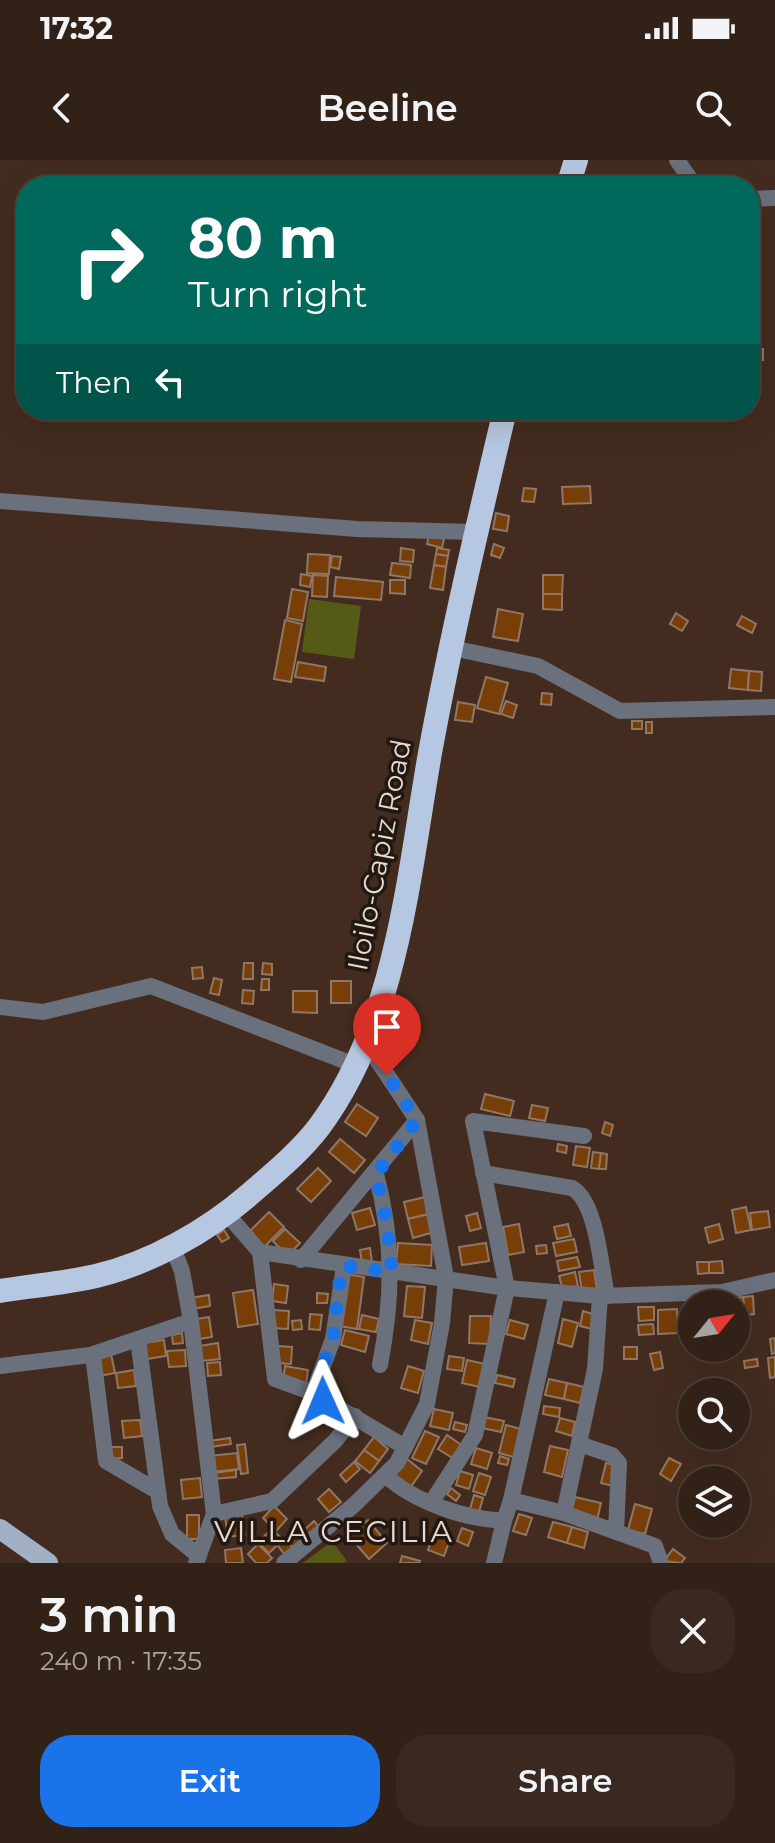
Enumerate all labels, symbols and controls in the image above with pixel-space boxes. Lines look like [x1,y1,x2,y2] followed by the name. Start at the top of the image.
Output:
[40,10,113,47] text: 17:32
[40,86,84,130] icon: back
[317,86,458,130] text: Beeline
[691,86,735,130] icon: search
[188,204,338,272] text: 80 m
[56,208,160,312] icon: right
[188,272,368,316] text: Turn right
[148,360,192,404] icon: left
[56,364,132,401] text: Then
[340,736,418,974] street label: Iloilo-Capiz Road
[353,993,421,1075] pin
[365,1005,409,1049] icon: arrive
[678,1290,750,1362] north arrow
[678,1290,750,1538] map controls
[281,1359,365,1443] position arrow
[678,1378,750,1450] button: search
[678,1466,750,1538] button: layers
[214,1513,454,1550] district label: VILLA CECILIA
[40,1586,178,1644] text: 3 min
[651,1589,735,1673] button: close
[40,1645,202,1677] text: 240 m · 17:35
[40,1735,380,1827] button: Exit
[396,1735,735,1827] button: Share

